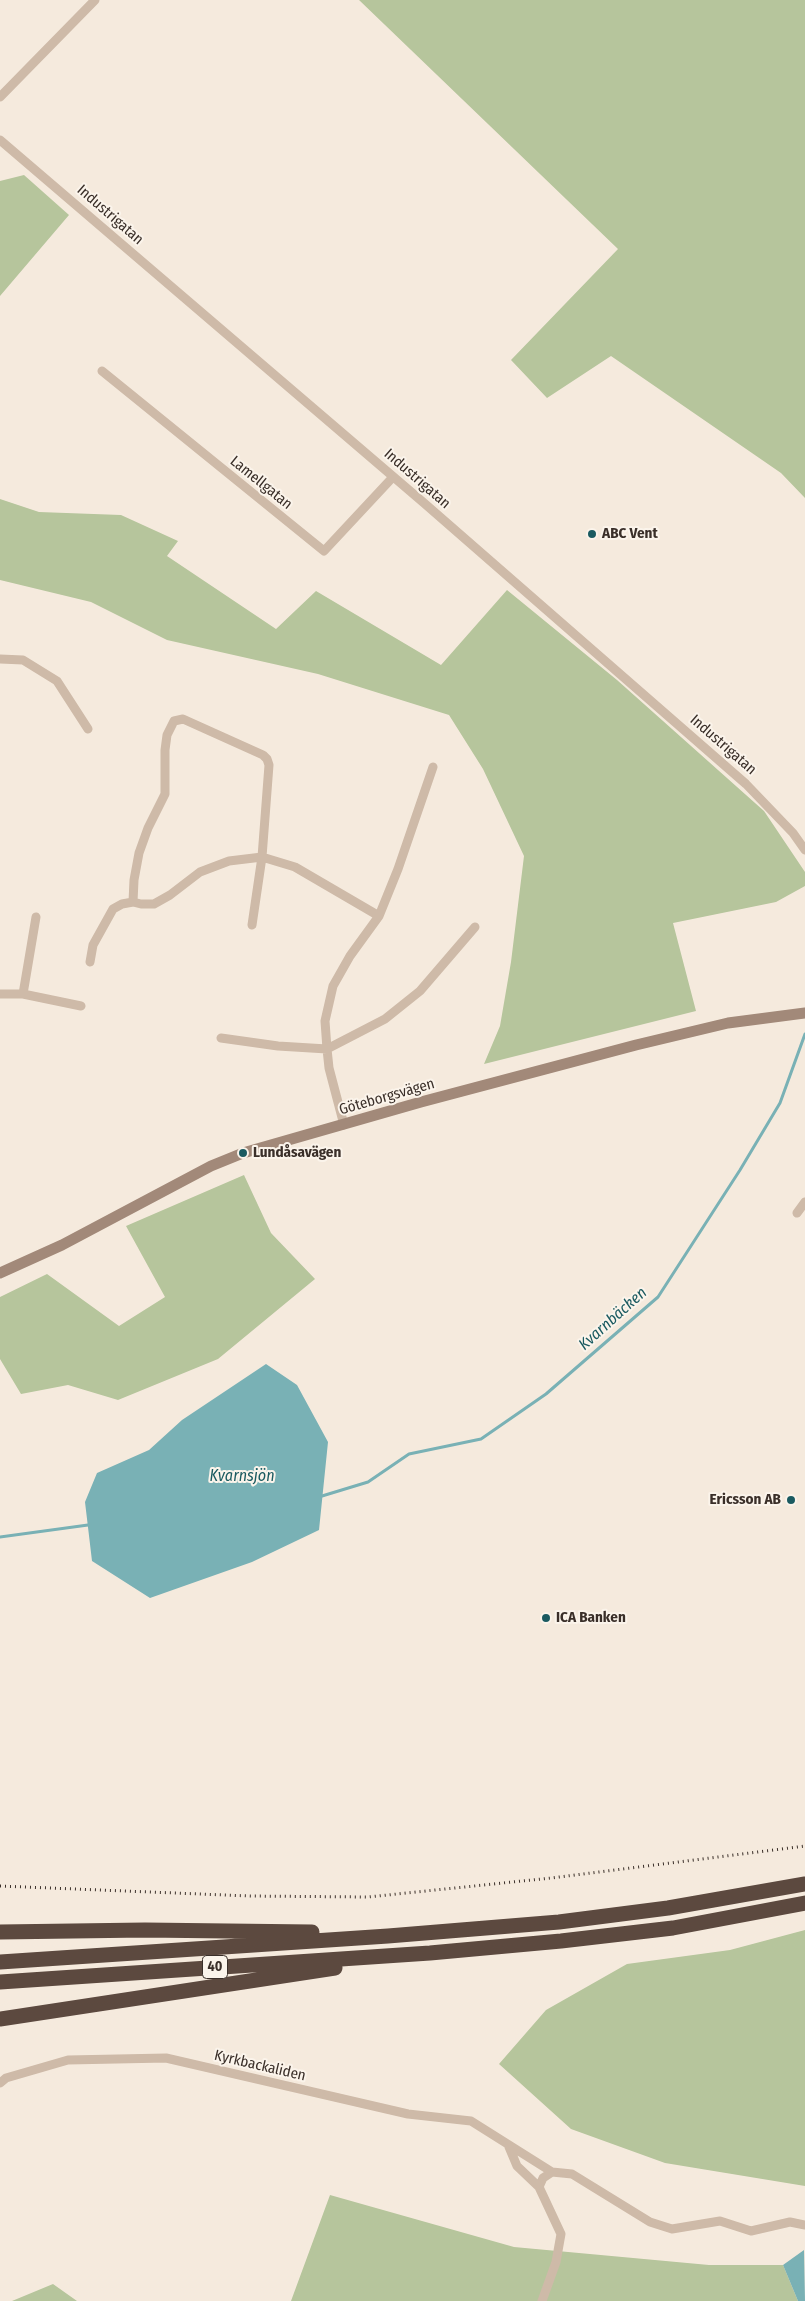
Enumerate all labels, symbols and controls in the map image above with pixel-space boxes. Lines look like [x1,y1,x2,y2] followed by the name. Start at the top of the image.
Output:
[73,181,147,249] street label: Industrigatan
[380,445,454,513] street label: Industrigatan
[226,452,296,514] street label: Lamellgatan
[602,525,658,543] place label: ABC Vent
[586,528,598,540] marker: ABC Vent
[686,711,760,779] street label: Industrigatan
[337,1075,437,1119] street label: Göteborgsvägen
[253,1144,341,1162] place label: Lundåsavägen
[237,1147,249,1159] marker: Lundåsavägen
[575,1283,651,1355] water label: Kvarnbäcken
[209,1467,275,1487] water label: Kvarnsjön
[710,1491,781,1509] place label: Ericsson AB
[785,1494,797,1506] marker: Ericsson AB
[556,1609,626,1627] place label: ICA Banken
[540,1612,552,1624] marker: ICA Banken
[202,1955,228,1978] road number: 40
[212,2047,308,2085] street label: Kyrkbackaliden

